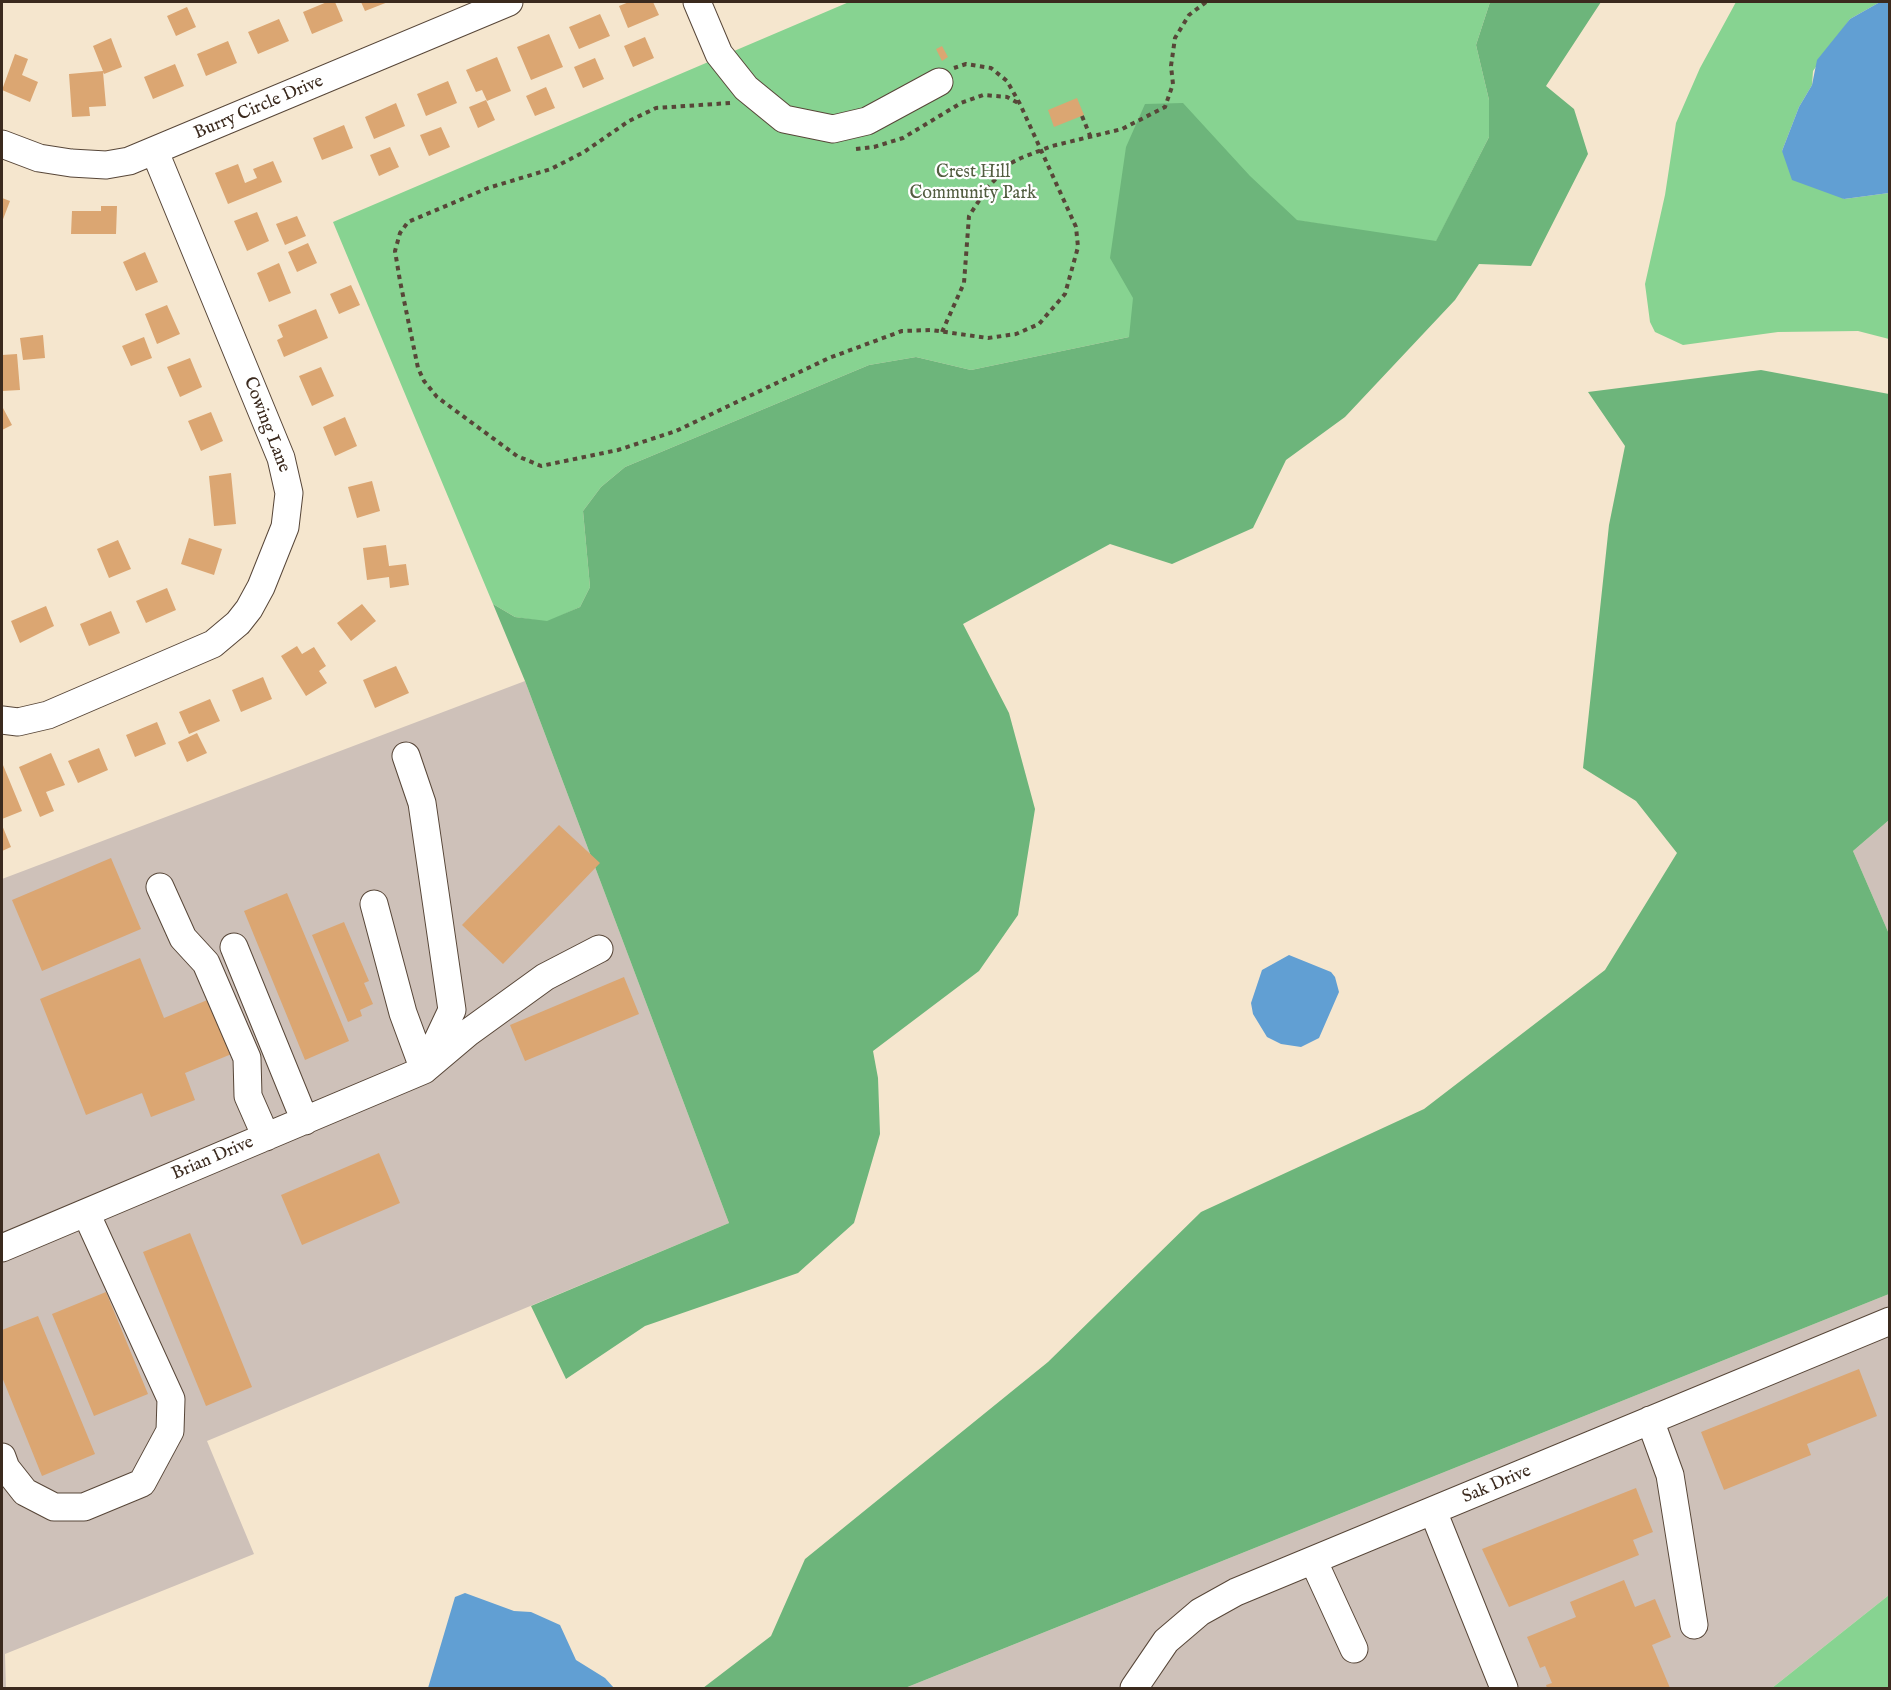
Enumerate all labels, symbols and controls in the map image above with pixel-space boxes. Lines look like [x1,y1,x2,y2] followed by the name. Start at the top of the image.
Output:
[191,71,327,145] street label: Burry Circle Drive
[909,162,1037,204] park label: Crest Hill Community Park
[238,374,294,476] street label: Cowing Lane
[169,1132,257,1186] street label: Brian Drive
[1459,1461,1535,1509] street label: Sak Drive

